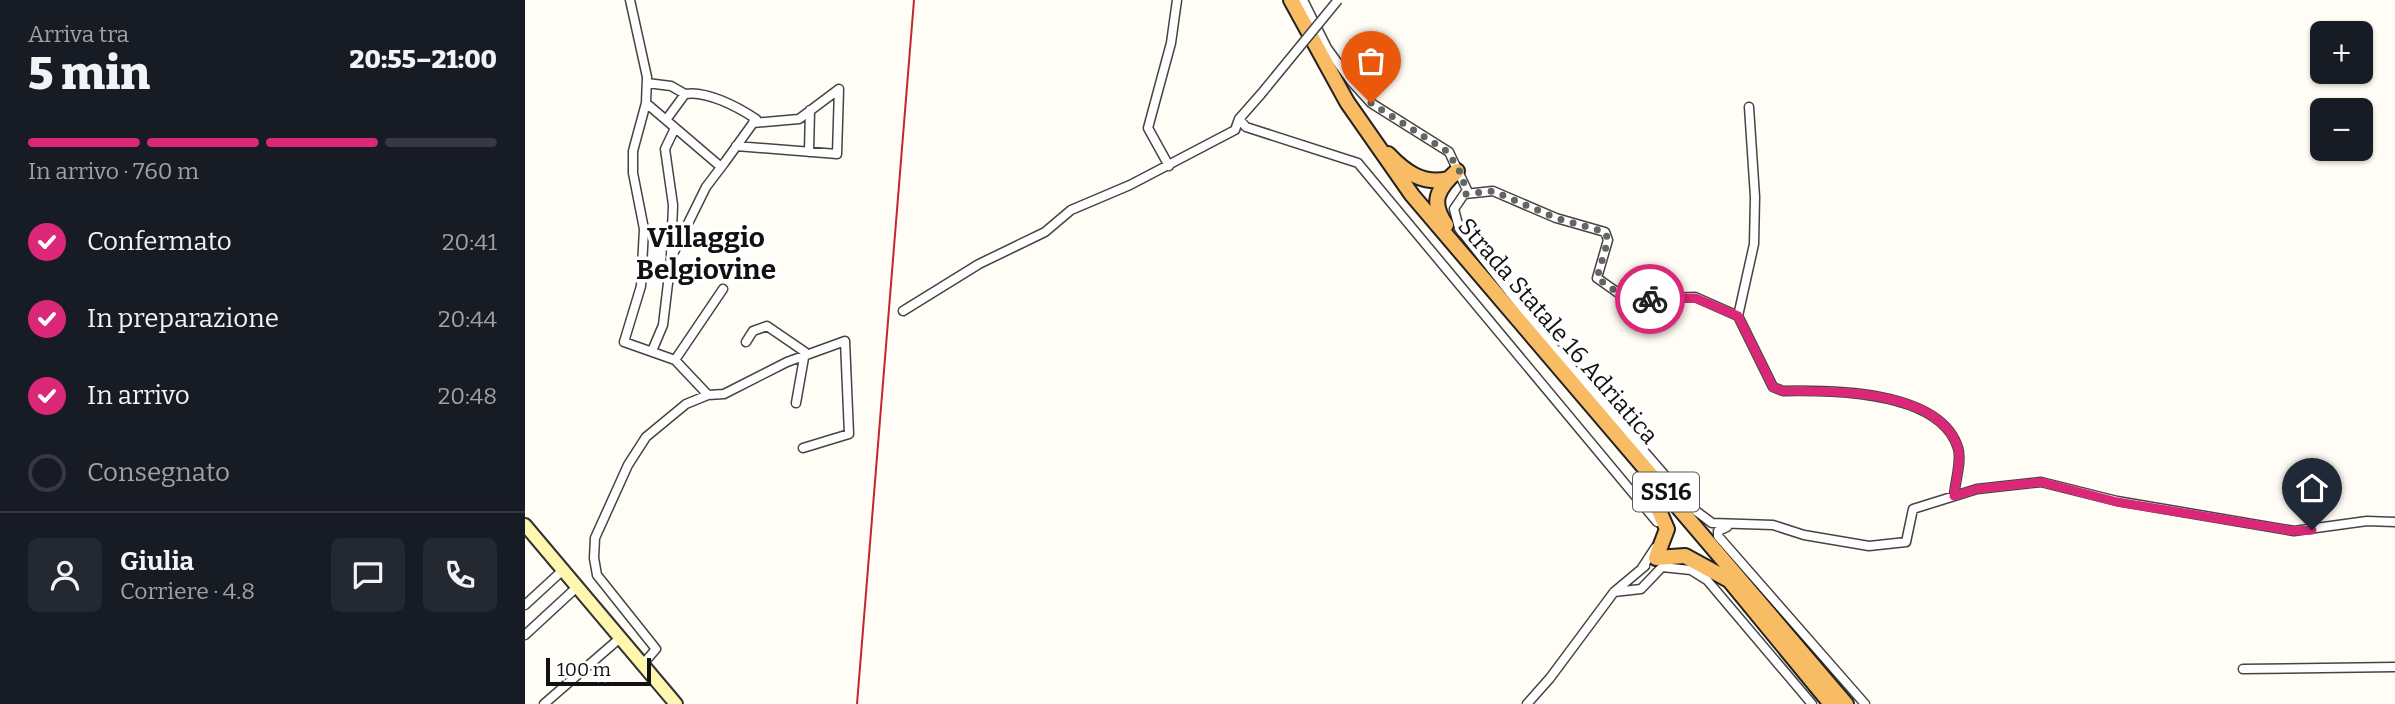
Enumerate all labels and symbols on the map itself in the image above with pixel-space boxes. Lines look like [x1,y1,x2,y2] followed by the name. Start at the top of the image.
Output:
[1341,31,1401,103] pin
[1452,212,1664,450] street label: Strada Statale 16 Adriatica
[636,221,776,286] district label: Villaggio Belgiovine
[1615,264,1685,334] courier
[2282,458,2342,530] pin
[1633,472,1699,512] road number: SS16
[546,655,651,687] scale bar

